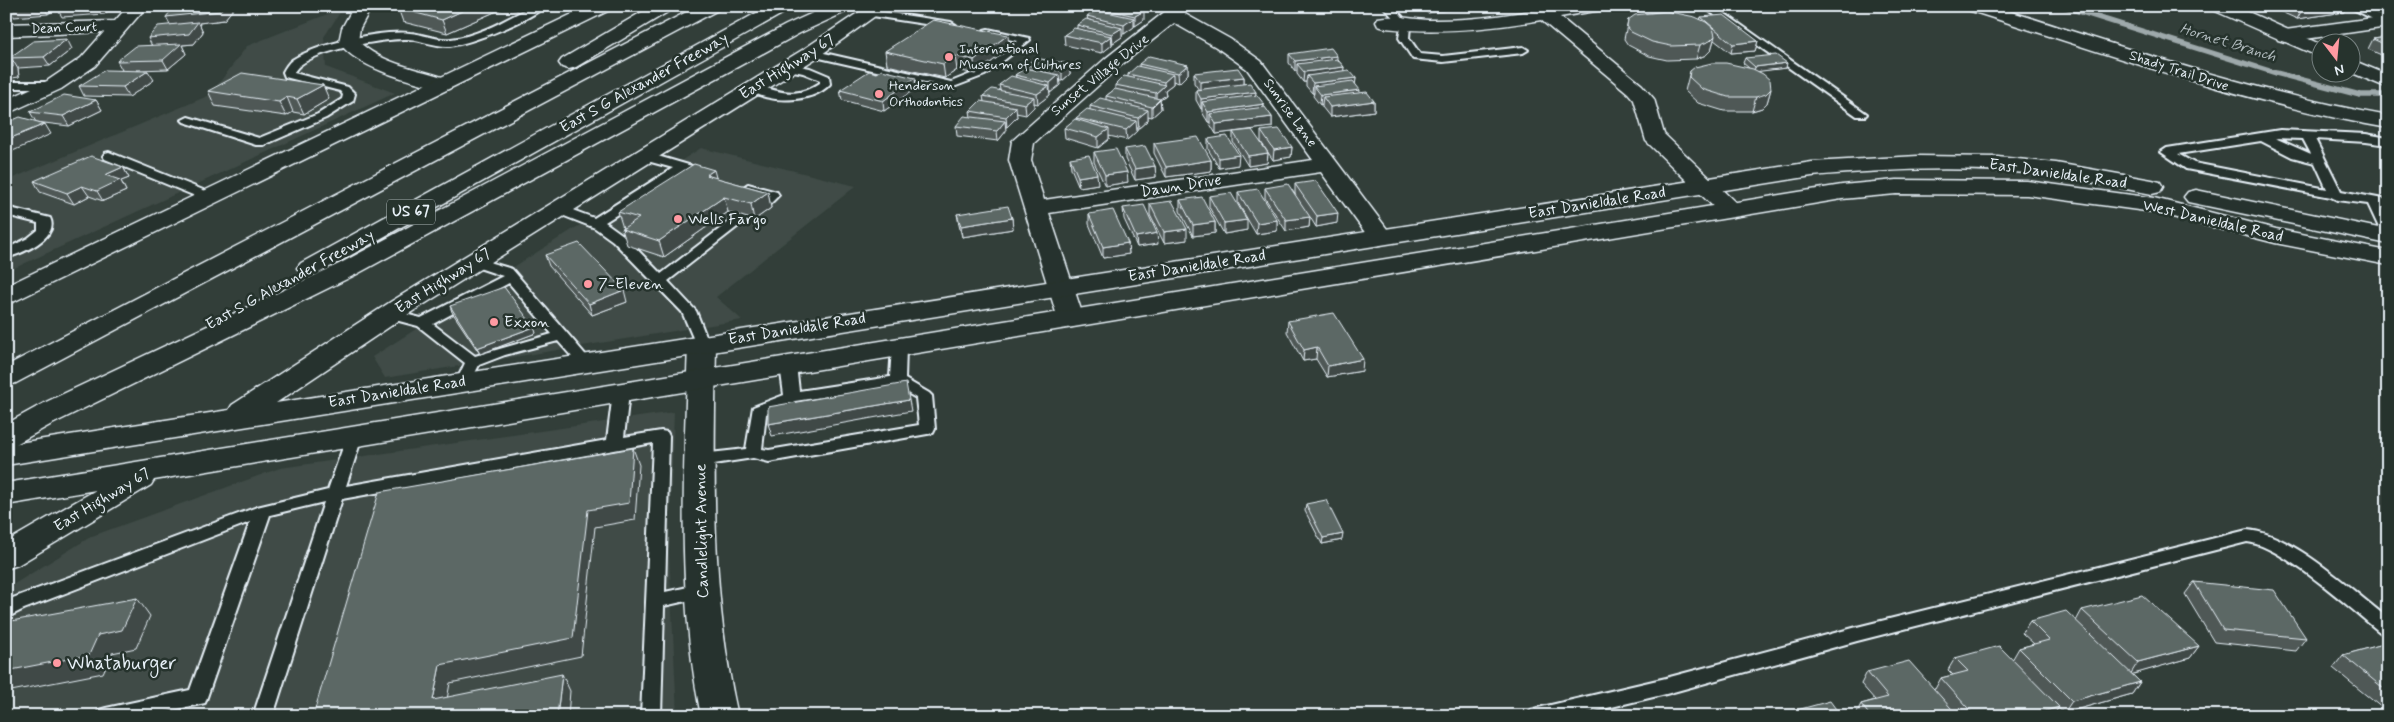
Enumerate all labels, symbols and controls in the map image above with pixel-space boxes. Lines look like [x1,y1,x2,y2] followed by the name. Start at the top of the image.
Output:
[31,18,97,38] street label: Dean Court
[2177,19,2279,67] water label: Hornet Branch
[556,28,732,138] street label: East S G Alexander Freeway
[735,29,839,106] street label: East Highway 67
[1047,30,1154,122] street label: Sunset Village Drive
[2312,32,2362,82] north arrow
[959,40,1081,74] place label: International Museum of Cultures
[2127,46,2231,96] street label: Shady Trail Drive
[943,51,955,63] marker: International Museum of Cultures
[2332,60,2346,79] text: N
[1259,75,1321,151] street label: Sunrise Lane
[889,77,963,111] place label: Henderson Orthodontics
[873,88,885,100] marker: Henderson Orthodontics
[1988,154,2128,194] street label: East Danieldale Road
[1139,169,1223,203] street label: Dawn Drive
[1527,182,1667,224] street label: East Danieldale Road
[2141,195,2285,247] street label: West Danieldale Road
[387,200,435,224] road number: US 67
[688,209,766,230] place label: Wells Fargo
[672,213,684,225] marker: Wells Fargo
[202,225,378,335] street label: East S G Alexander Freeway
[391,243,495,320] street label: East Highway 67
[1127,245,1267,287] street label: East Danieldale Road
[598,274,664,295] place label: 7-Eleven
[582,278,594,290] marker: 7-Eleven
[727,308,867,350] street label: East Danieldale Road
[504,312,550,333] place label: Exxon
[488,316,500,328] marker: Exxon
[327,371,467,413] street label: East Danieldale Road
[50,463,155,538] street label: East Highway 67
[690,463,714,599] street label: Candlelight Avenue
[67,651,177,678] place label: Whataburger
[51,657,63,669] marker: Whataburger

